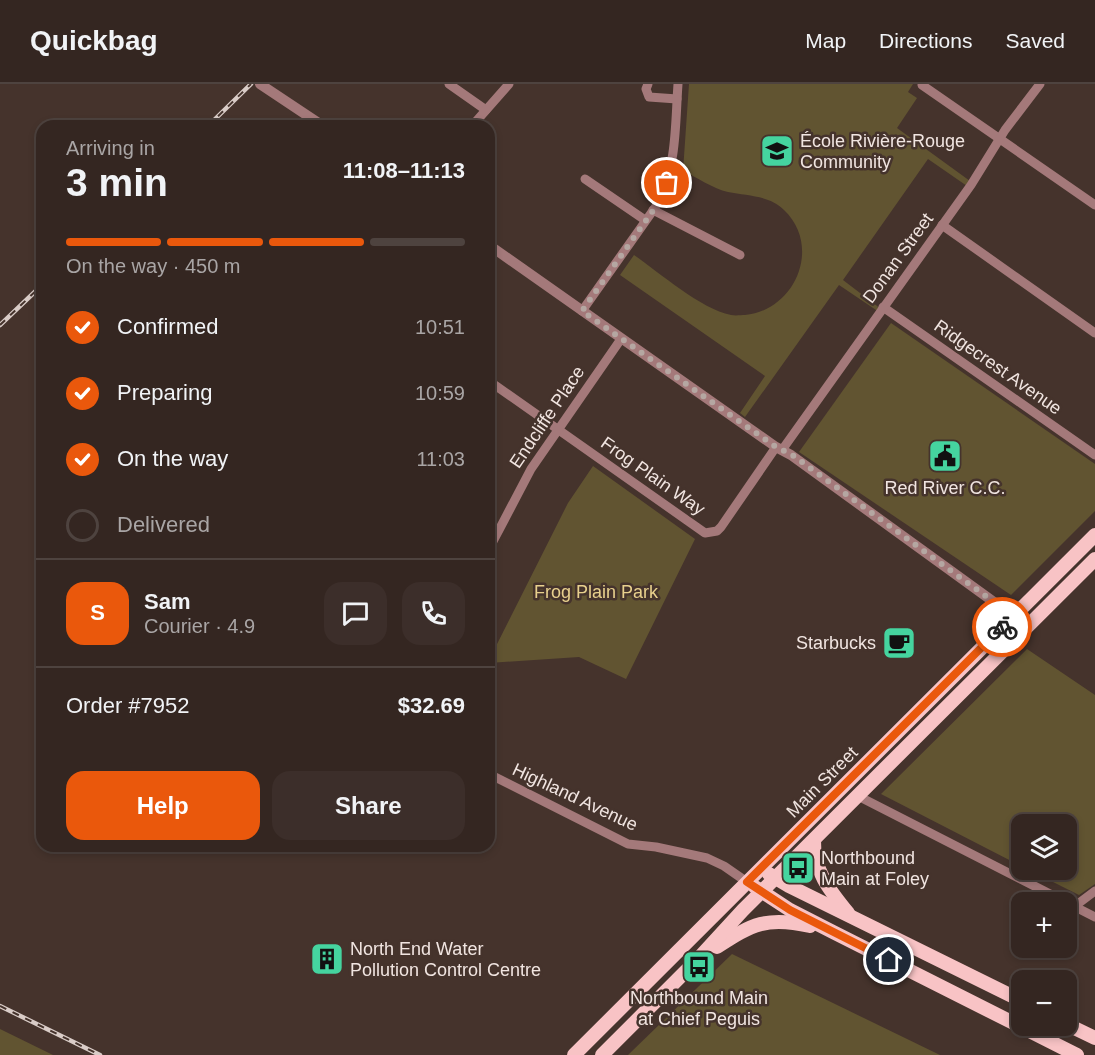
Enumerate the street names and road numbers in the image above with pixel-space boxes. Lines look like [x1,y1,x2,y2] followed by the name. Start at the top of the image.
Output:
[859,209,937,307] street label: Donan Street
[931,316,1065,418] street label: Ridgecrest Avenue
[506,362,588,472] street label: Endcliffe Place
[597,433,709,519] street label: Frog Plain Way
[782,742,862,822] street label: Main Street
[509,759,641,835] street label: Highland Avenue

